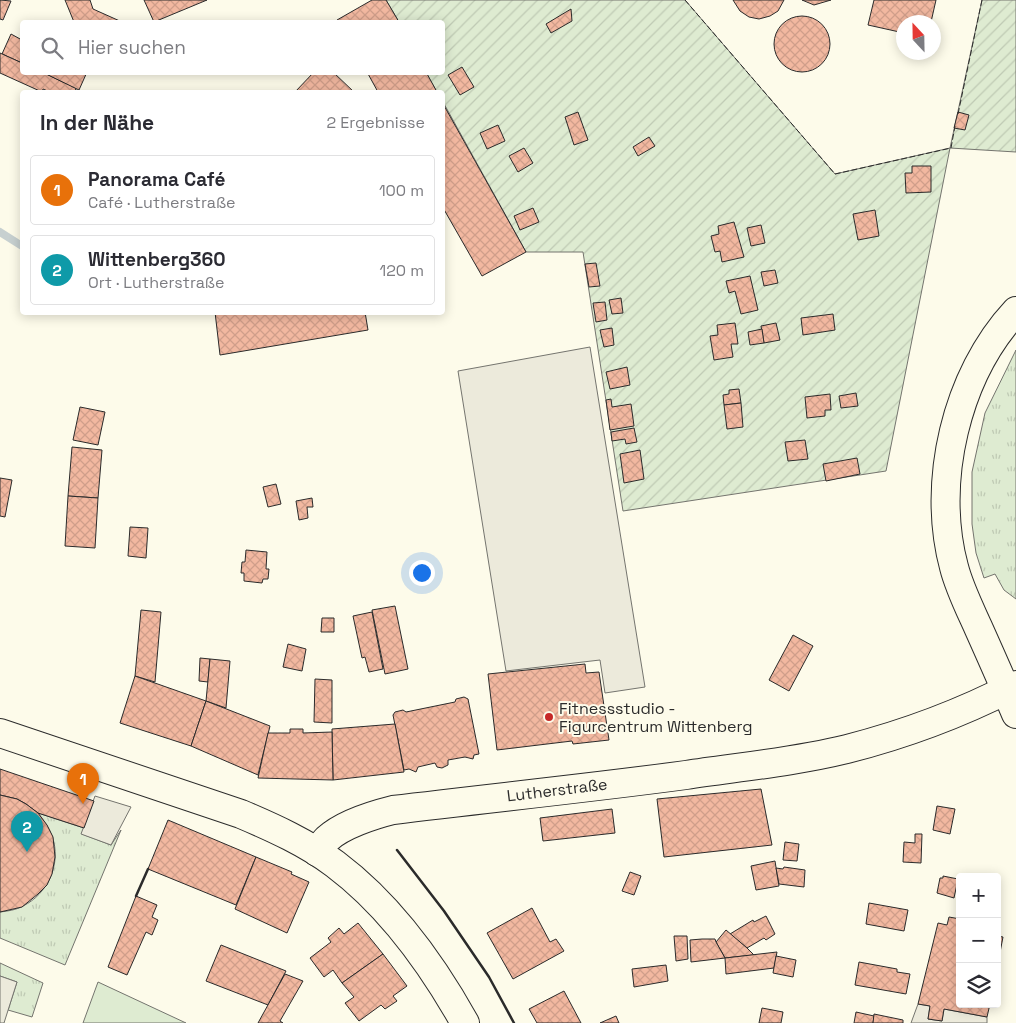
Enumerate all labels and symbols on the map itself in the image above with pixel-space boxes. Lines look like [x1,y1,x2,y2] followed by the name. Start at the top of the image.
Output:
[896,15,941,60] north arrow
[409,560,435,586] your location
[559,698,752,737] place label: Fitnessstudio - Figurcentrum Wittenberg
[543,711,555,723] marker: Fitnessstudio - Figurcentrum Wittenberg
[67,763,99,804] pin: 1
[506,773,608,807] street label: Lutherstraße
[11,811,43,852] pin: 2

